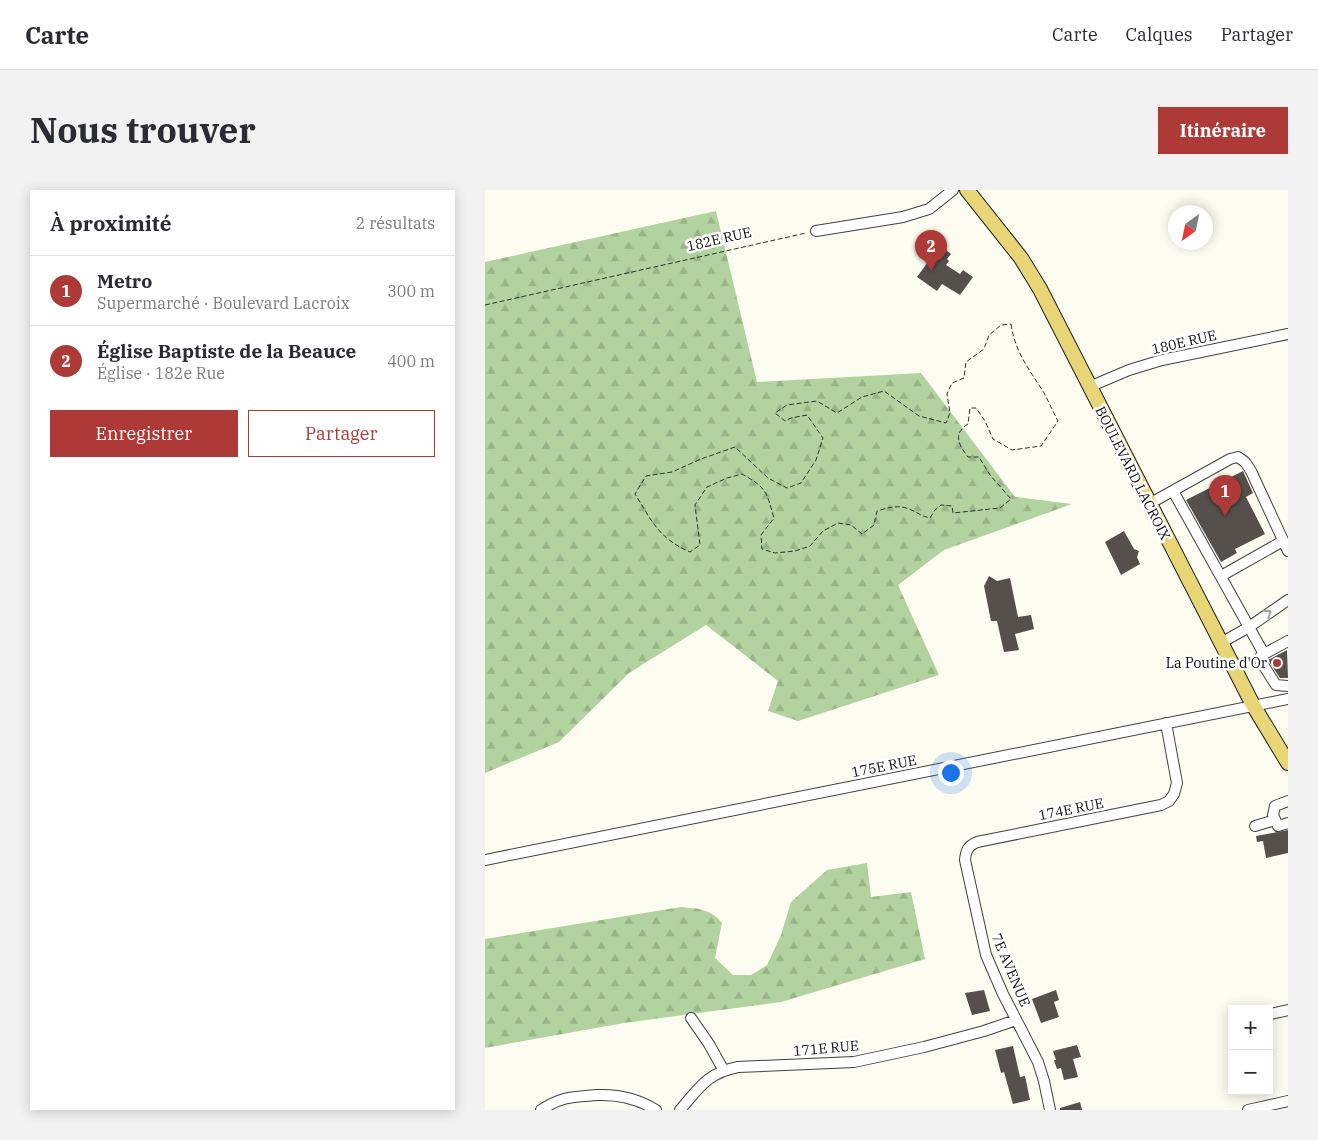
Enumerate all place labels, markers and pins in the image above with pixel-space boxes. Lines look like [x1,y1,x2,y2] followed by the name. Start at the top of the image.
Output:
[915,230,947,271] pin: 2
[1209,475,1241,516] pin: 1
[1166,654,1268,672] place label: La Poutine d'Or
[1271,657,1283,669] marker: La Poutine d'Or

